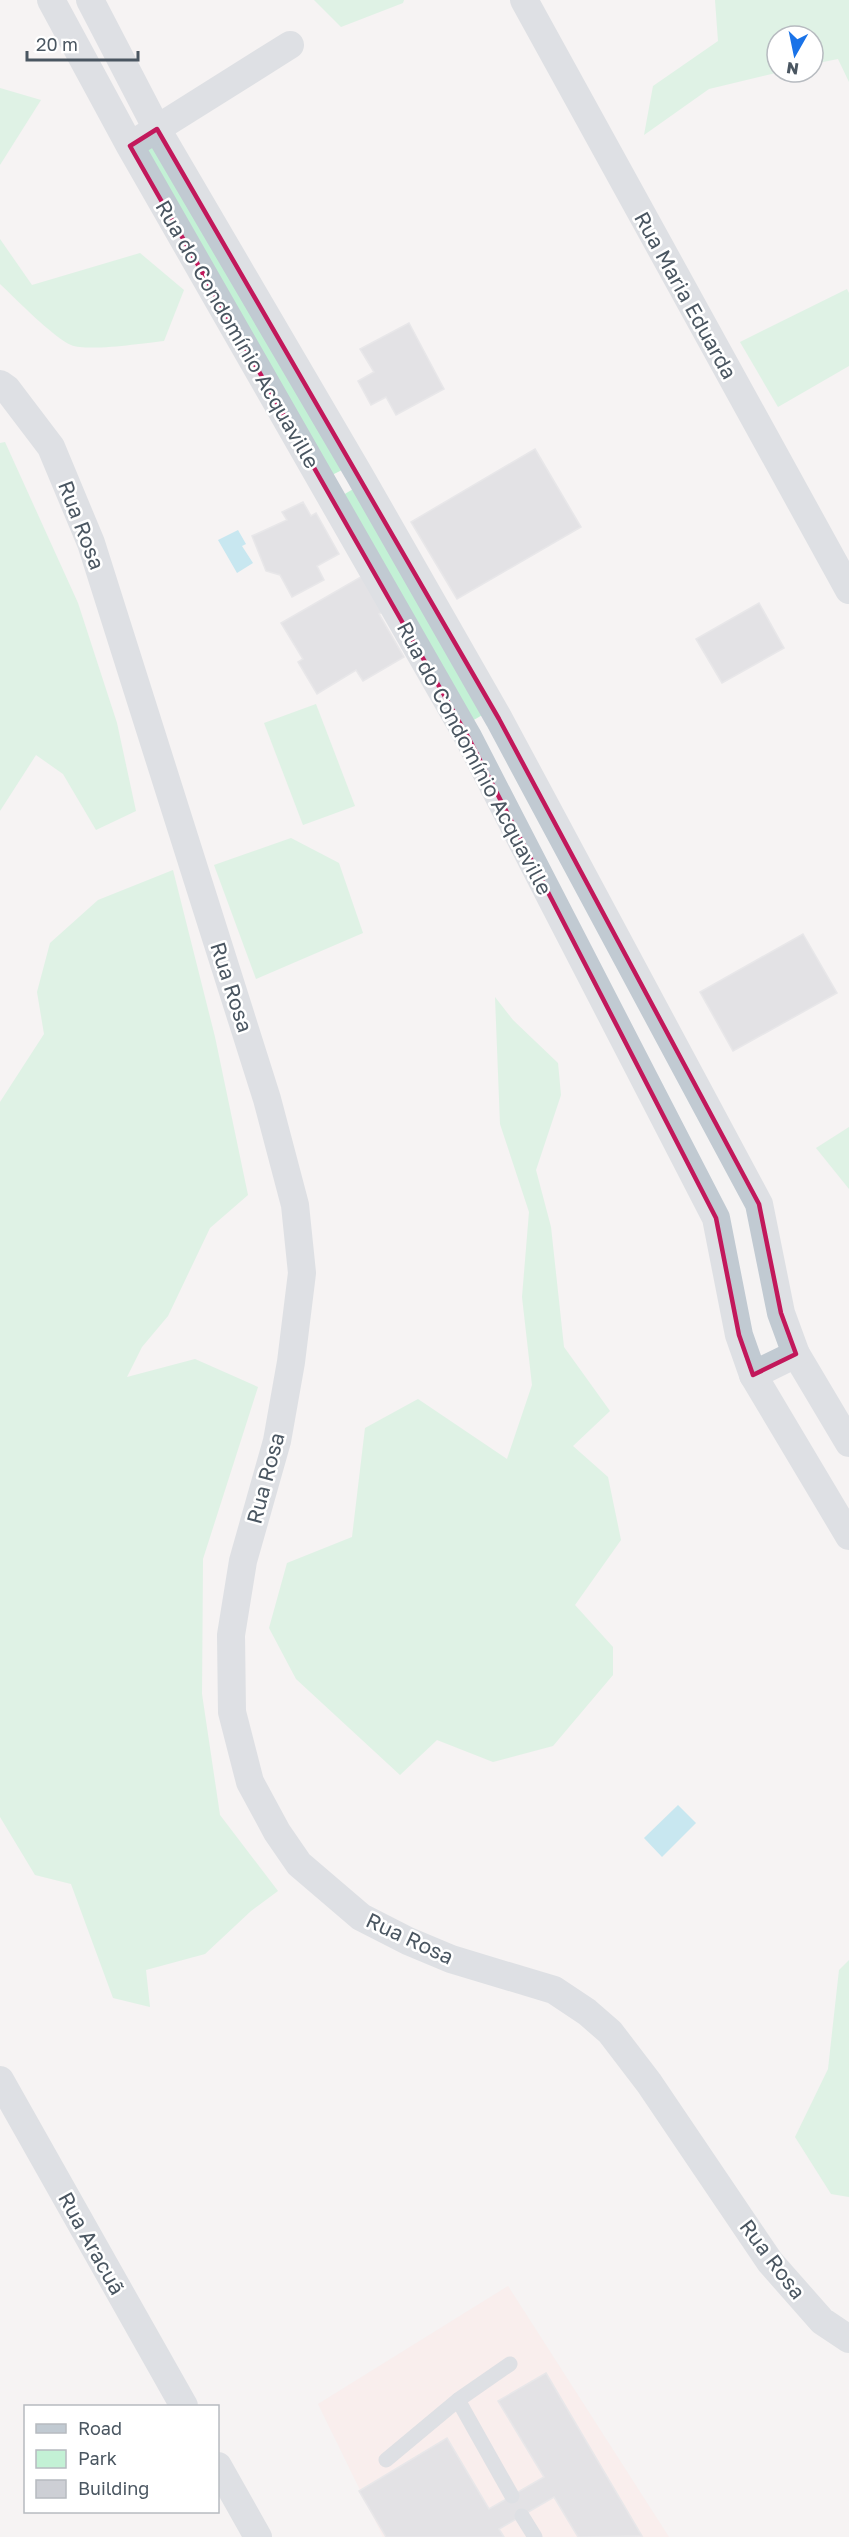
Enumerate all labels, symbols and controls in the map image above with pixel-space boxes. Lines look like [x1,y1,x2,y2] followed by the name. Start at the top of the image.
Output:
[27,24,138,62] scale bar
[765,24,825,84] north arrow
[36,33,78,55] text: 20 m
[785,58,800,80] text: N
[150,195,326,473] street label: Rua do Condomínio Acquaville
[629,207,743,383] street label: Rua Maria Eduarda
[53,477,111,573] street label: Rua Rosa
[392,617,558,899] street label: Rua do Condomínio Acquaville
[205,939,259,1035] street label: Rua Rosa
[240,1430,290,1526] street label: Rua Rosa
[362,1906,458,1970] street label: Rua Rosa
[53,2187,131,2299] street label: Rua Aracuã
[735,2214,811,2304] street label: Rua Rosa
[24,2405,219,2513] legend
[78,2417,122,2439] text: Road
[78,2447,117,2469] text: Park
[78,2477,149,2499] text: Building

